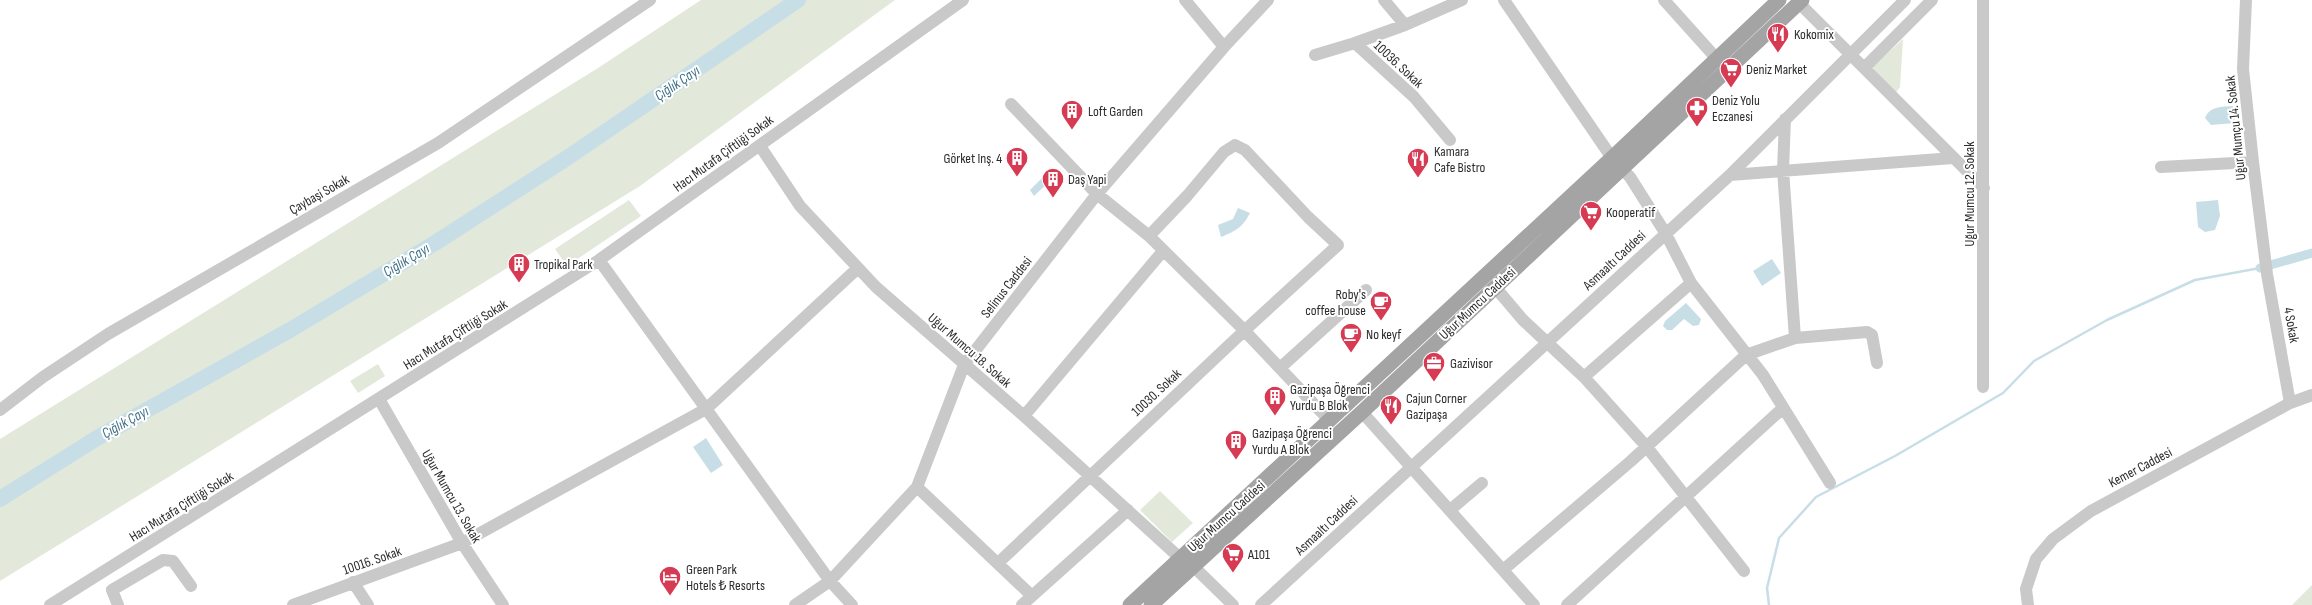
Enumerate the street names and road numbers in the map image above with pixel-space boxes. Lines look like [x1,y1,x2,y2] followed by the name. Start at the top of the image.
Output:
[1370,37,1428,92] street label: 10036. Sokak
[2221,74,2249,181] street label: Uğur Mumçu 14. Sokak
[670,111,777,195] street label: Hacı Mutafa Çiftliği Sokak
[1961,141,1978,247] street label: Uğur Mumcu 12. Sokak
[286,170,353,218] street label: Çaybaşi Sokak
[1579,227,1649,294] street label: Asmaaltı Caddesi
[977,253,1036,321] street label: Selinus Caddesi
[1436,264,1519,343] street label: Uğur Mumcu Caddesi
[400,295,511,373] street label: Hacı Mutafa Çiftliği Sokak
[2280,306,2303,345] street label: 4 Sokak
[924,309,1015,392] street label: Uğur Mumcu 18. Sokak
[1128,365,1185,420] street label: 10030. Sokak
[2106,444,2175,491] street label: Kemer Caddesi
[418,447,485,547] street label: Uğur Mumcu 13. Sokak
[126,467,237,545] street label: Hacı Mutafa Çiftliği Sokak
[1184,477,1269,556] street label: Uğur Mumcu Caddesi
[1291,492,1361,559] street label: Asmaaltı Caddesi
[341,542,404,578] street label: 10016. Sokak

